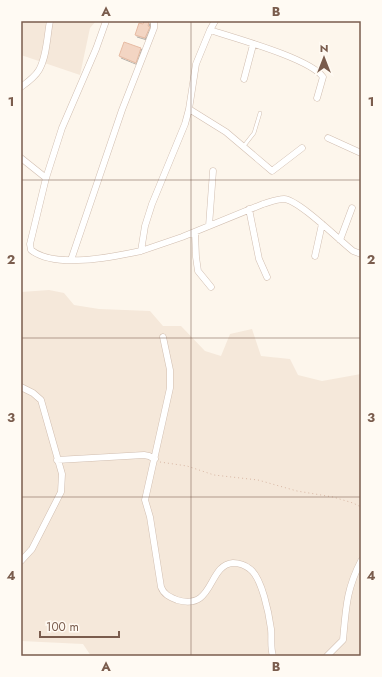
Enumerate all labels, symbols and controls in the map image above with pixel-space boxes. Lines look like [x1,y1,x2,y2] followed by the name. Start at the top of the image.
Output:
[100,2,111,21] text: A
[272,2,281,21] text: B
[304,38,344,78] north arrow
[320,40,328,56] text: N
[8,92,14,111] text: 1
[368,92,374,111] text: 1
[7,250,15,269] text: 2
[367,250,375,269] text: 2
[7,408,15,427] text: 3
[367,408,375,427] text: 3
[6,566,16,585] text: 4
[366,566,376,585] text: 4
[40,613,119,639] scale bar
[46,618,79,636] text: 100 m
[100,657,111,676] text: A
[272,657,281,676] text: B

